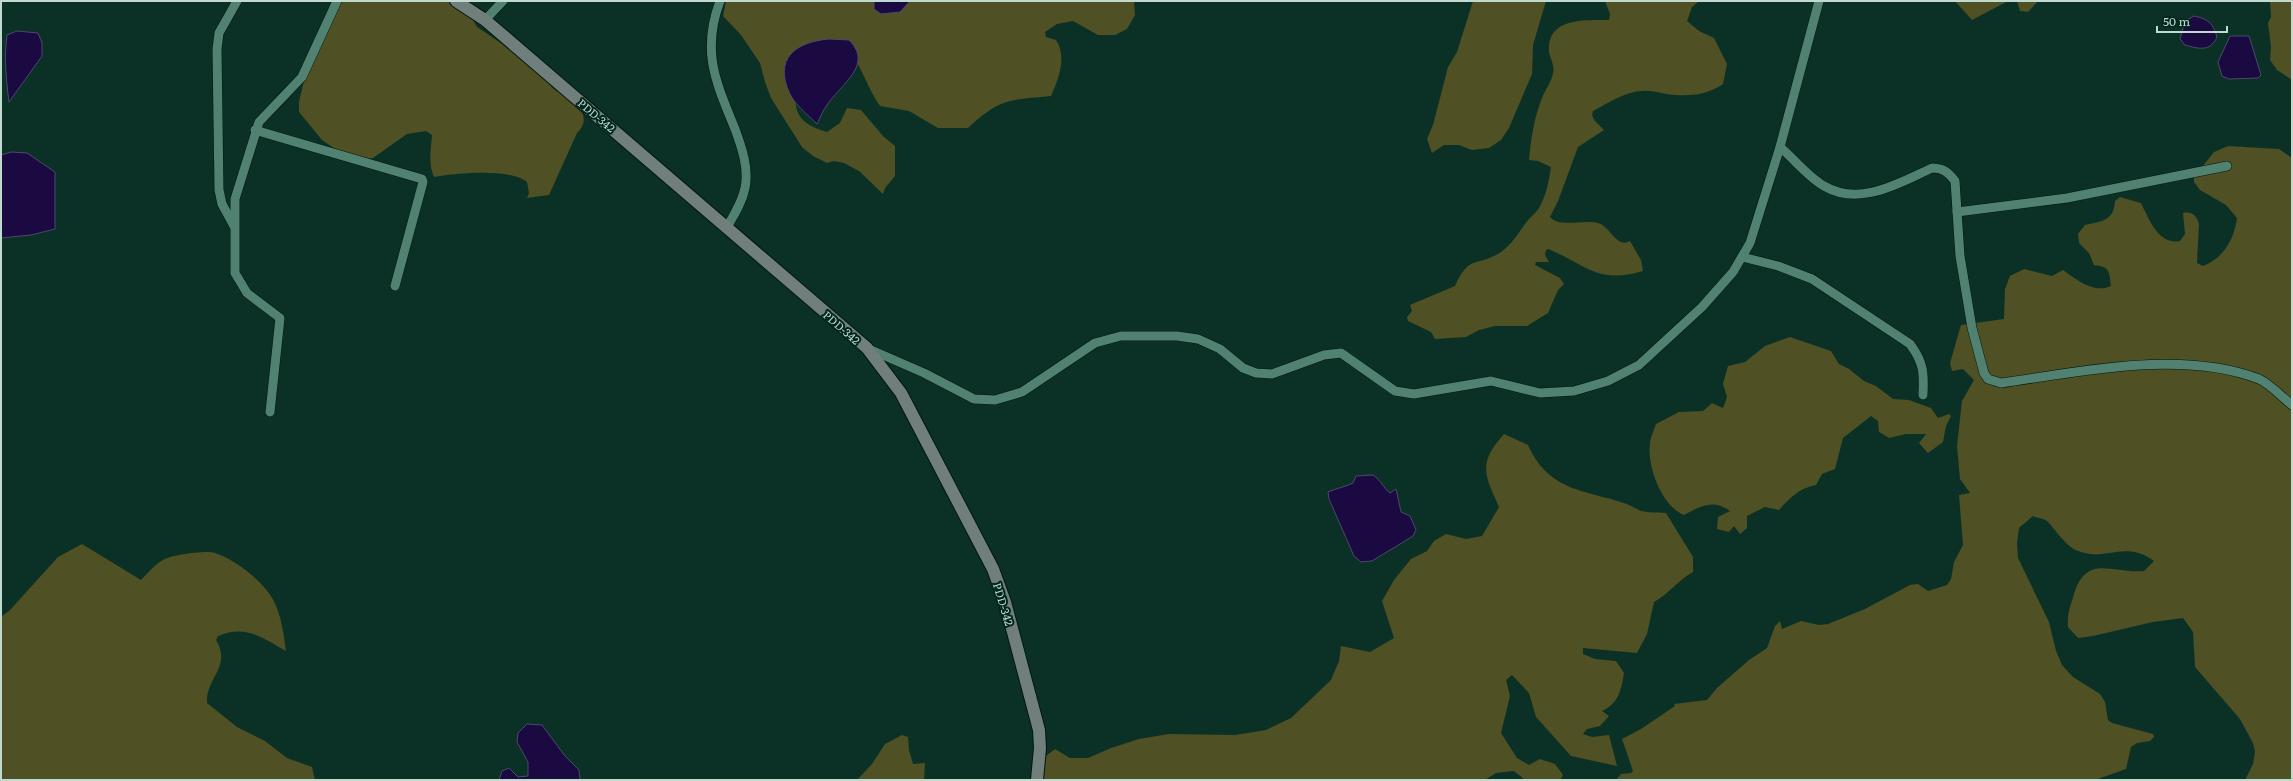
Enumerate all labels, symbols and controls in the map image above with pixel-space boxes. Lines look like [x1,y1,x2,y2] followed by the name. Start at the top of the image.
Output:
[2157,8,2227,34] scale bar
[2163,12,2190,30] text: 50 m
[575,95,619,136] street label: PDD-342
[820,306,864,348] street label: PDD-342
[990,581,1018,628] street label: PDD-342

